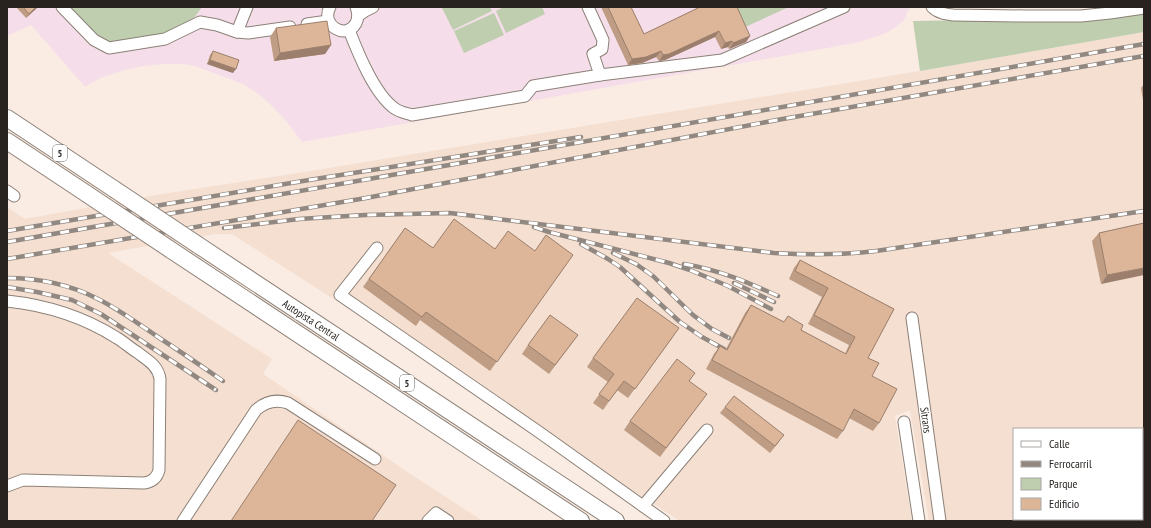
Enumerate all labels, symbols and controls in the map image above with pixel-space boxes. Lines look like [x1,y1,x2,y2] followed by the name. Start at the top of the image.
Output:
[53,145,67,161] road number: 5
[280,296,343,344] street label: Autopista Central
[400,375,414,391] road number: 5
[917,406,935,434] street label: Sitrans
[1013,428,1143,520] legend
[1049,436,1070,451] text: Calle
[1049,456,1092,471] text: Ferrocarril
[1049,476,1078,491] text: Parque
[1049,496,1079,511] text: Edificio

